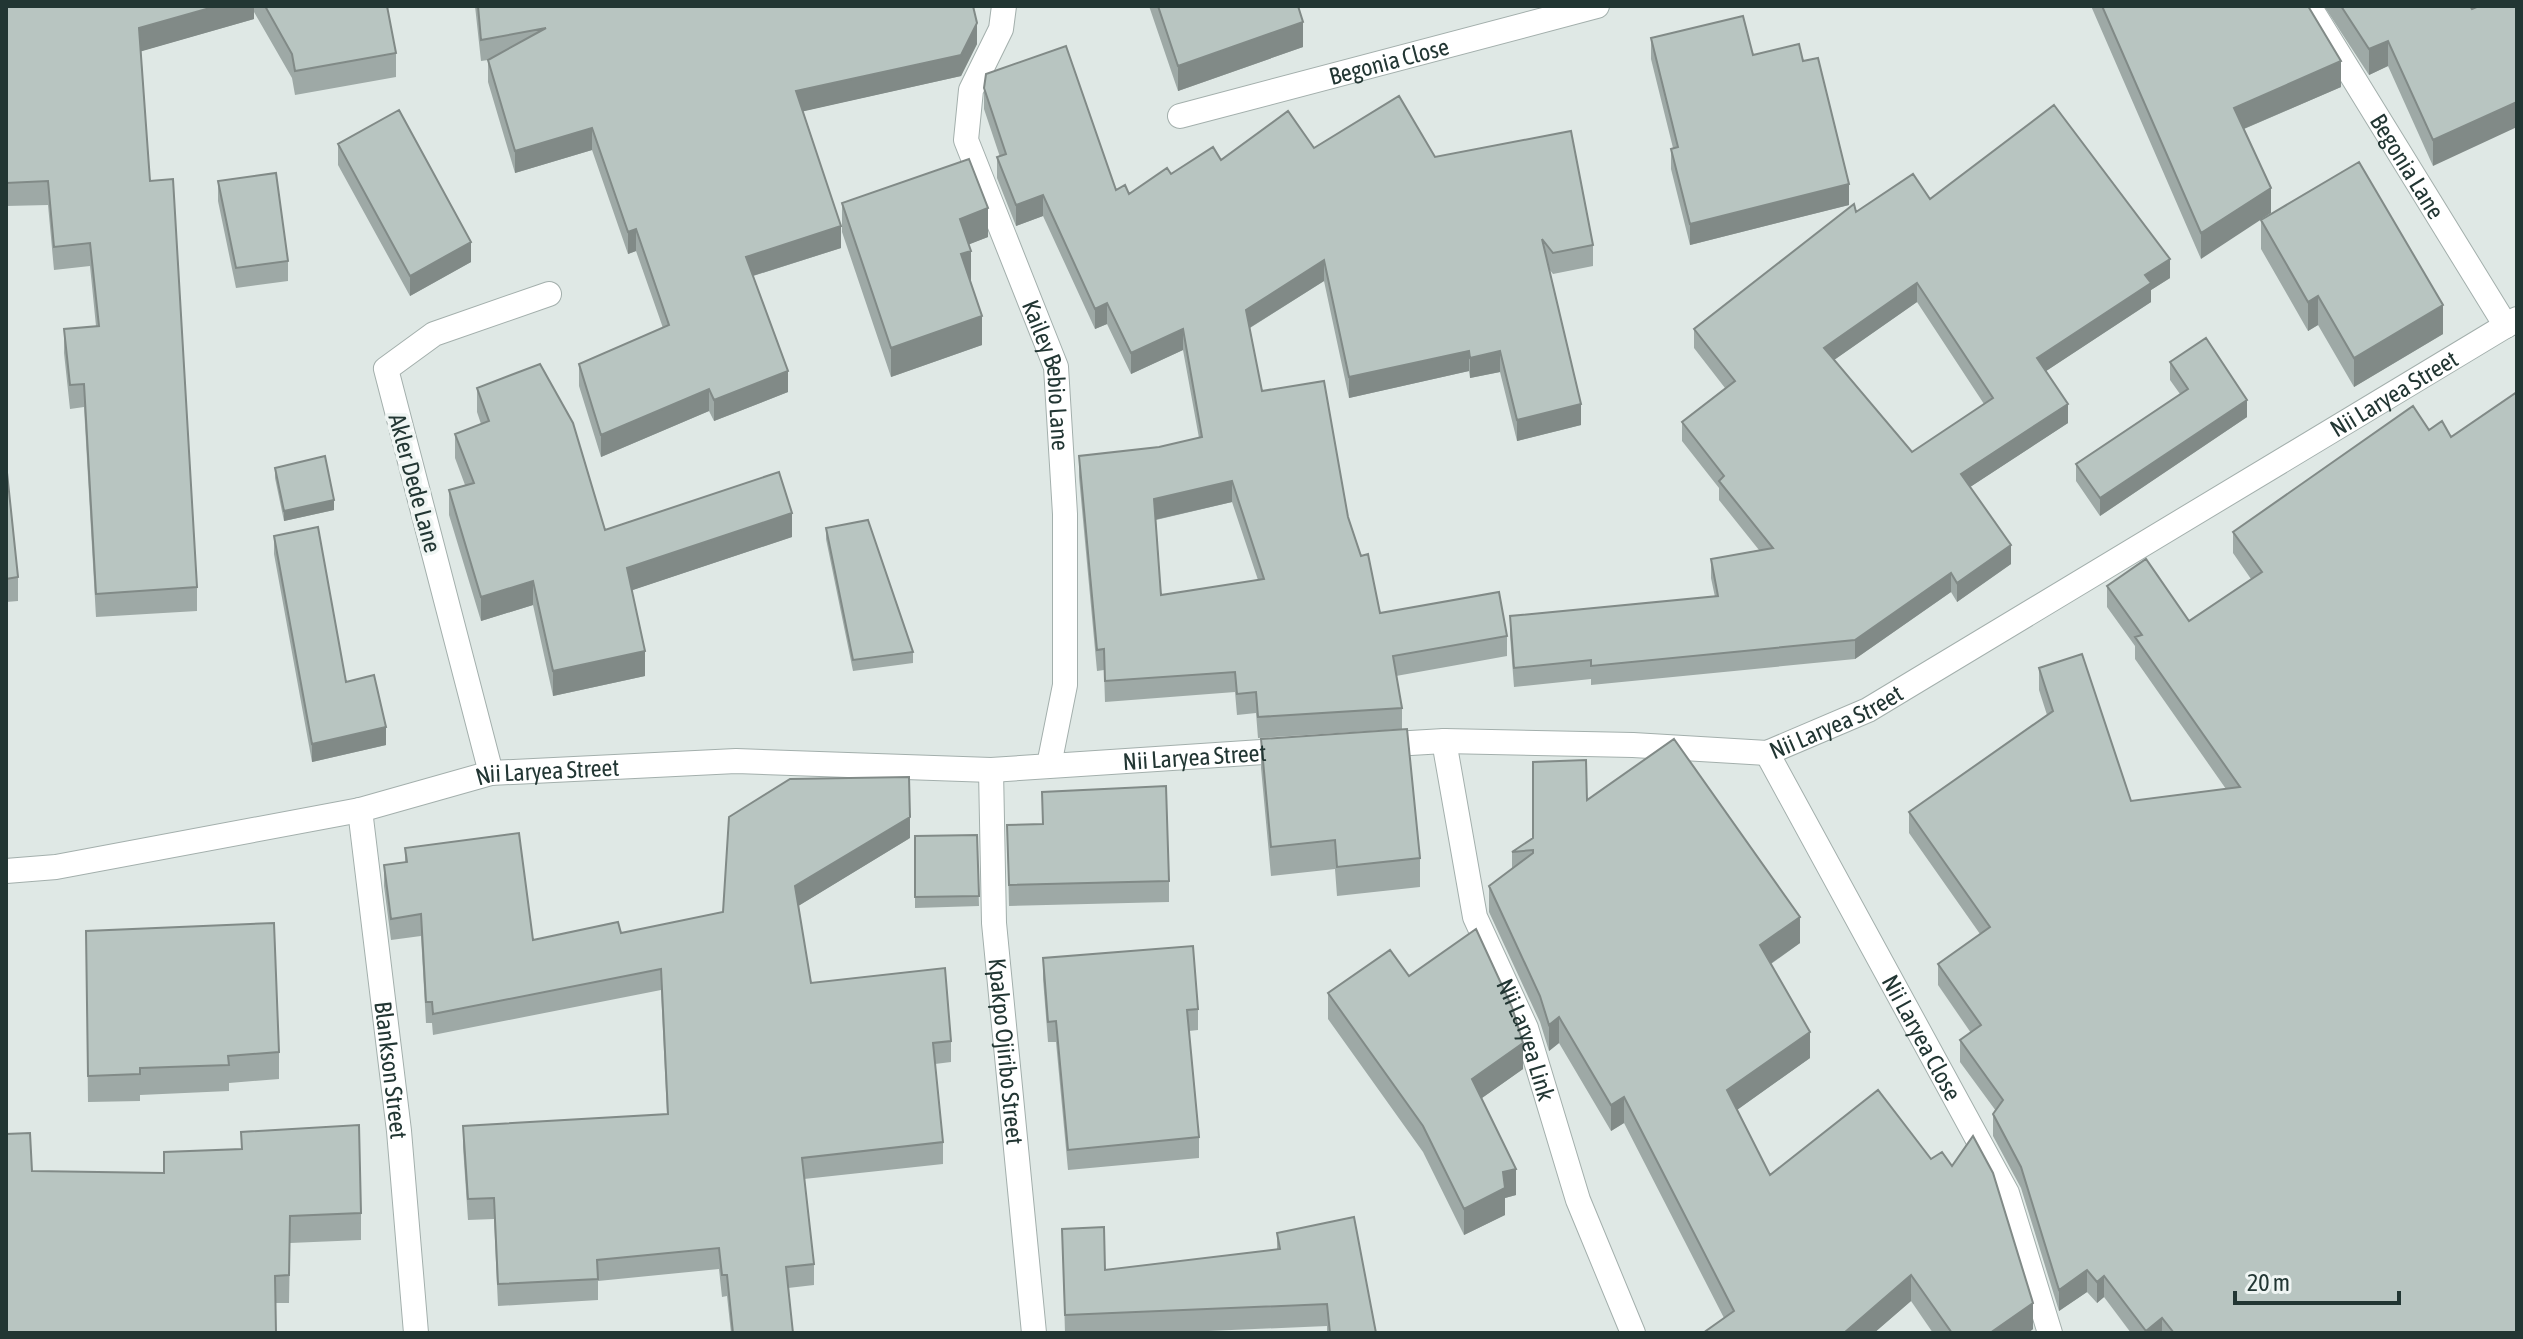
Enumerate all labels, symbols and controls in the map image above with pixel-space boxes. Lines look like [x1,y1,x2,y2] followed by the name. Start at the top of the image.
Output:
[1326,32,1452,90] street label: Begonia Close
[2365,109,2450,223] street label: Begonia Lane
[1017,296,1075,451] street label: Kailey Bebio Lane
[2325,345,2462,442] street label: Nii Laryea Street
[384,411,446,555] street label: Akler Dede Lane
[1765,679,1907,764] street label: Nii Laryea Street
[1122,738,1267,775] street label: Nii Laryea Street
[472,753,620,790] street label: Nii Laryea Street
[984,957,1029,1146] street label: Kpakpo Ojiribo Street
[1877,970,1967,1105] street label: Nii Laryea Close
[1492,974,1561,1104] street label: Nii Laryea Link
[370,1000,413,1140] street label: Blankson Street
[2235,1255,2399,1305] scale bar
[2247,1269,2290,1296] text: 20 m

